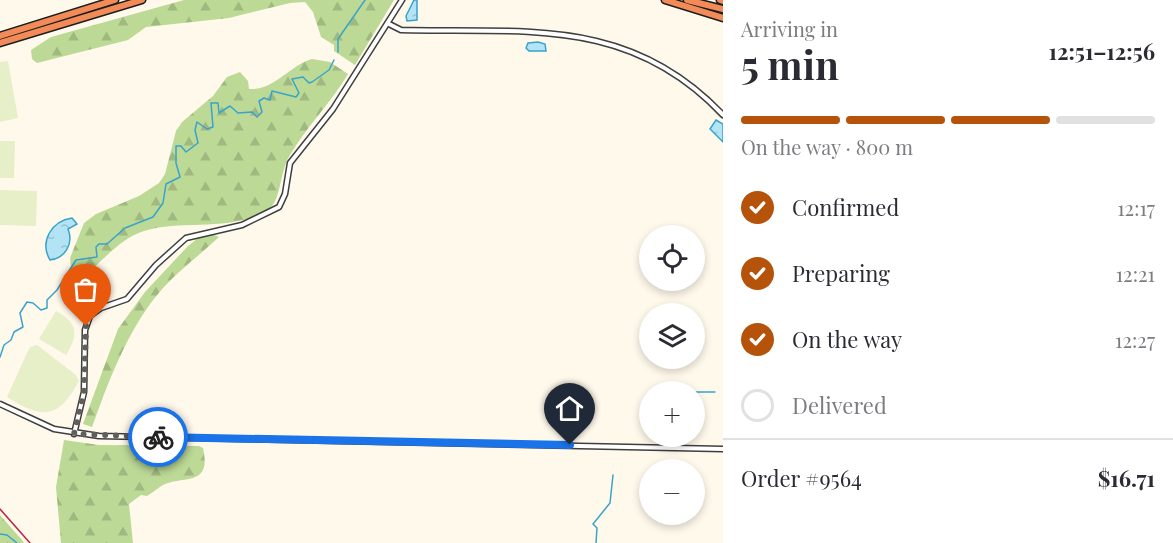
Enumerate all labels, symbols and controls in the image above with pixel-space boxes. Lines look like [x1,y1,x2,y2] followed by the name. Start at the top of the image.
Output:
[741,15,838,42] text: Arriving in
[1048,36,1155,66] text: 12:51–12:56
[741,38,839,90] text: 5 min
[741,133,913,160] text: On the way · 800 m
[741,191,774,224] icon: check
[792,192,899,222] text: Confirmed
[1117,194,1155,221] text: 12:17
[639,225,705,525] map controls
[639,225,705,291] button: locate
[741,257,774,290] icon: check
[792,258,890,288] text: Preparing
[1116,260,1155,287] text: 12:21
[60,264,111,326] pin
[69,273,102,306] icon: bag
[639,303,705,369] button: layers
[741,323,774,356] icon: check
[792,324,902,354] text: On the way
[1115,326,1155,353] text: 12:27
[639,381,705,447] button: +
[544,383,595,445] pin
[792,390,887,420] text: Delivered
[553,392,586,425] icon: home
[128,407,188,467] courier
[142,421,175,454] icon: bike
[639,459,705,525] button: −
[741,463,862,493] text: Order #9564
[1098,463,1155,493] text: $16.71

